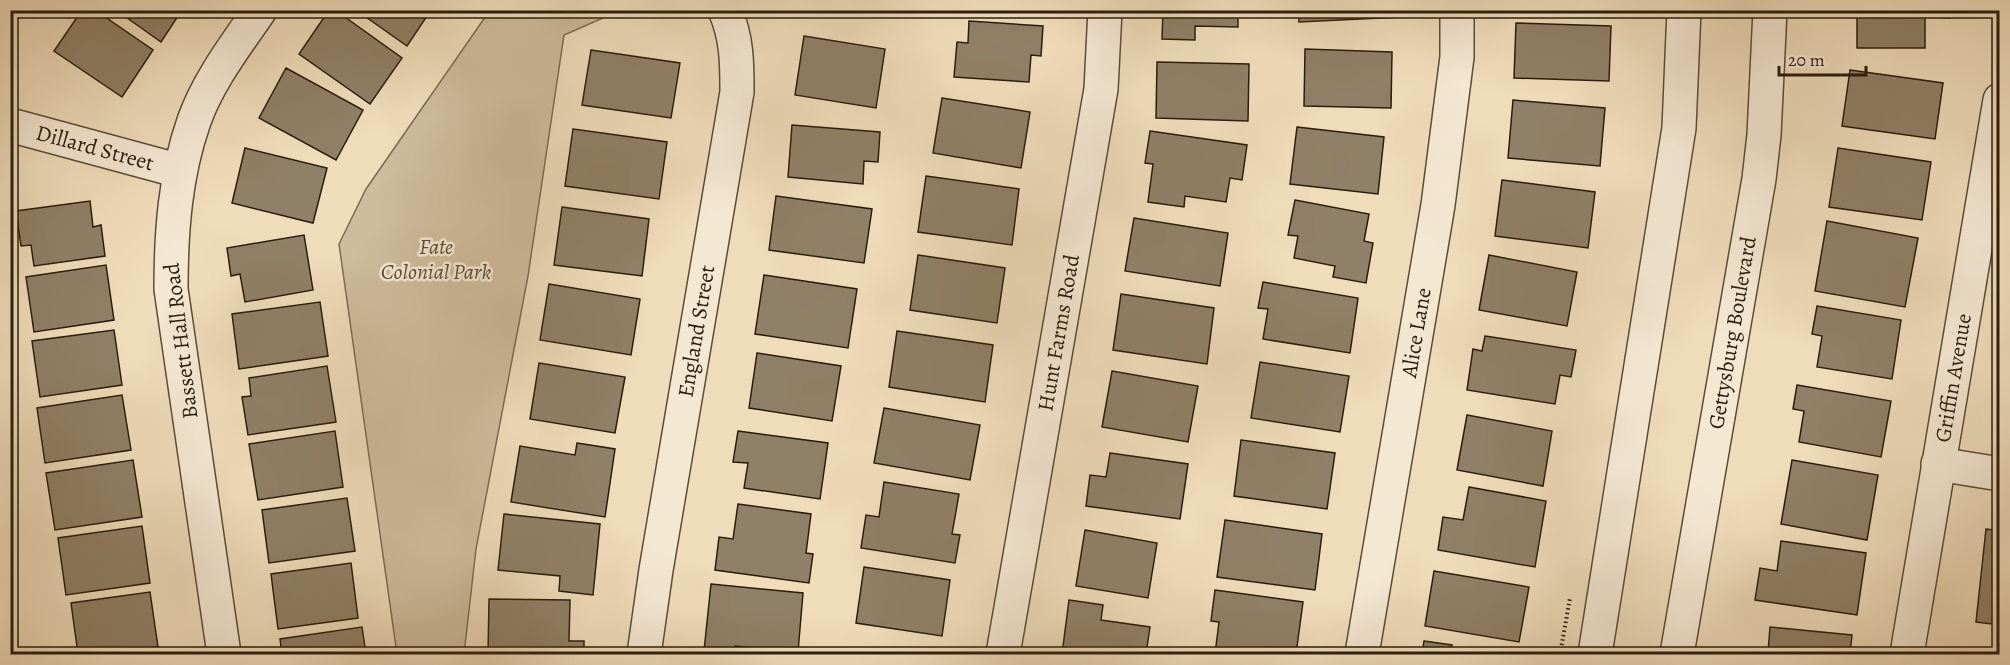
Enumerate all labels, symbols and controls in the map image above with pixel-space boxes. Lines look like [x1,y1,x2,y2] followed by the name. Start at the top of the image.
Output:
[1779,39,1866,77] scale bar
[1788,48,1825,72] text: 20 m
[33,118,157,178] street label: Dillard Street
[381,232,491,287] park label: Fate Colonial Park
[1701,234,1764,431] street label: Gettysburg Boulevard
[1030,252,1087,413] street label: Hunt Farms Road
[157,261,205,421] street label: Bassett Hall Road
[671,263,722,400] street label: England Street
[1394,285,1439,381] street label: Alice Lane
[1928,311,1979,445] street label: Griffin Avenue

